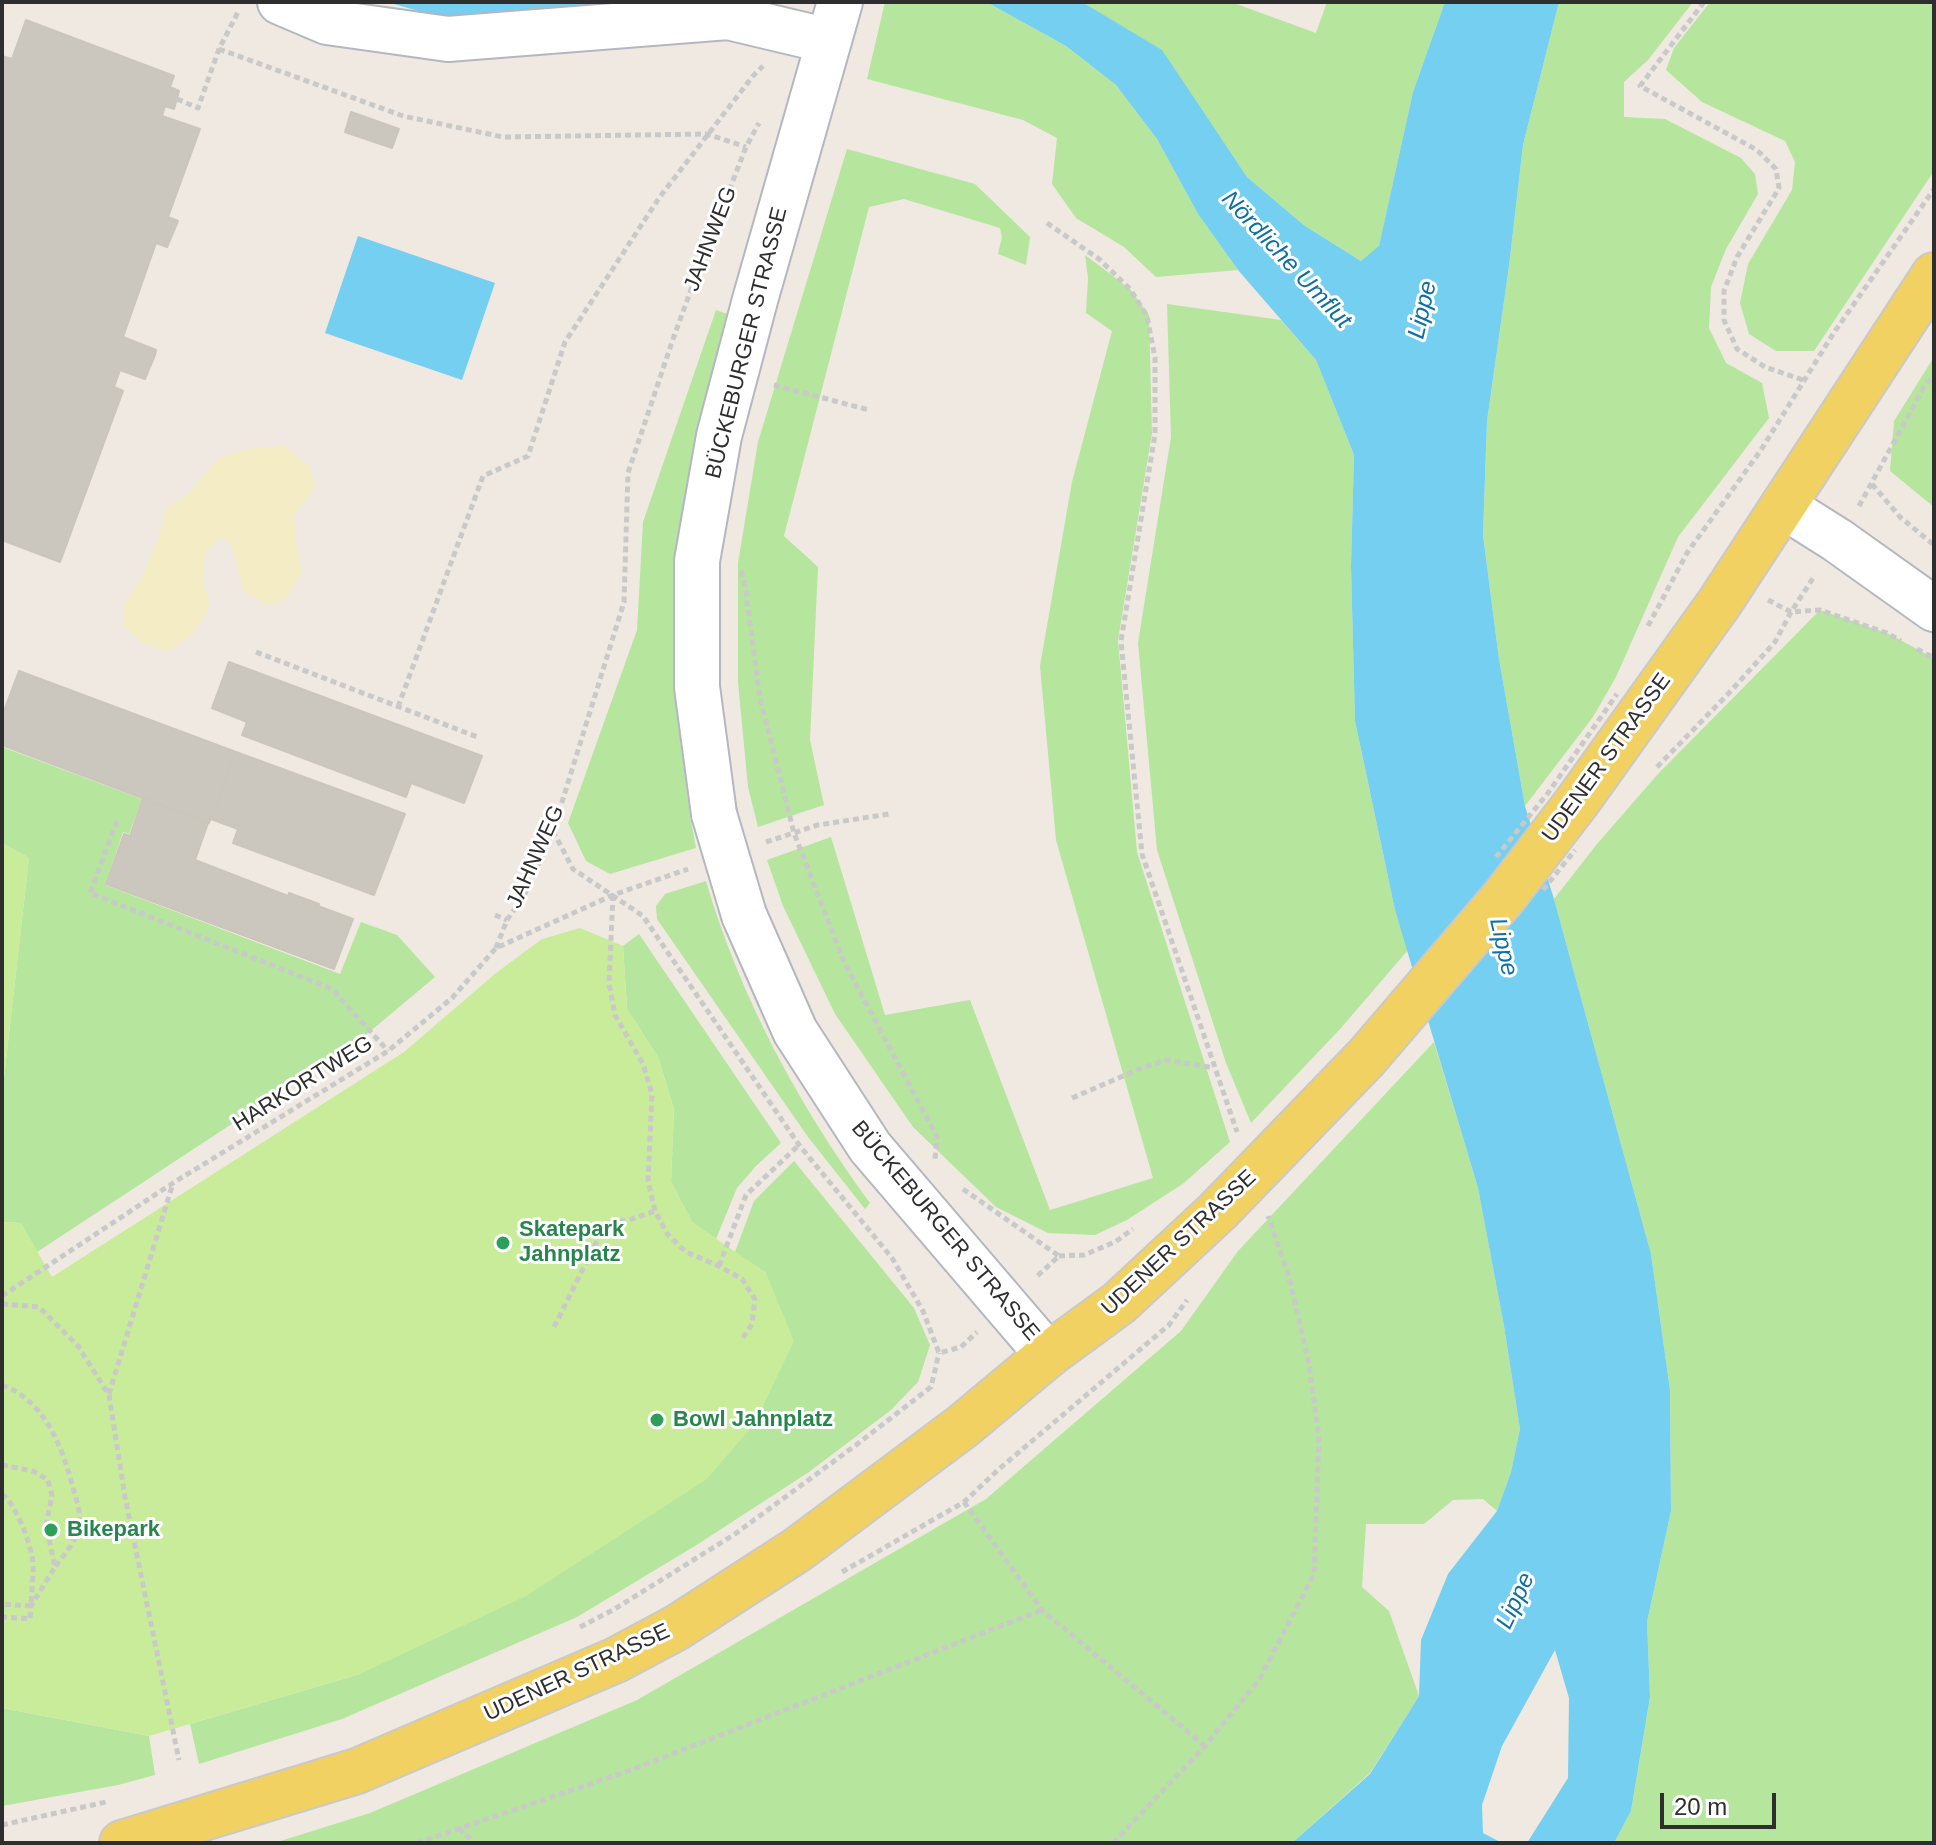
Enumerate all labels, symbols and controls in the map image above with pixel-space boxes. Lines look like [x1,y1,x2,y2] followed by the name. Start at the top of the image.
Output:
[679,183,743,295] street label: JAHNWEG
[1215,185,1357,335] water label: Nördliche Umflut
[700,205,794,481] street label: BÜCKEBURGER STRASSE
[1402,278,1444,342] water label: Lippe
[1537,669,1677,847] street label: UDENER STRASSE
[502,801,570,913] street label: JAHNWEG
[1482,915,1524,979] water label: Lippe
[228,1030,378,1138] street label: HARKORTWEG
[845,1116,1045,1346] street label: BÜCKEBURGER STRASSE
[1096,1165,1262,1321] street label: UDENER STRASSE
[519,1217,624,1268] place label: Skatepark Jahnplatz
[494,1234,512,1252] marker: Skatepark Jahnplatz
[673,1407,833,1433] place label: Bowl Jahnplatz
[648,1411,666,1429] marker: Bowl Jahnplatz
[67,1517,160,1543] place label: Bikepark
[42,1521,60,1539] marker: Bikepark
[1491,1568,1541,1634] water label: Lippe
[480,1618,674,1728] street label: UDENER STRASSE
[1664,1777,1780,1827] scale bar
[1674,1793,1727,1820] text: 20 m

